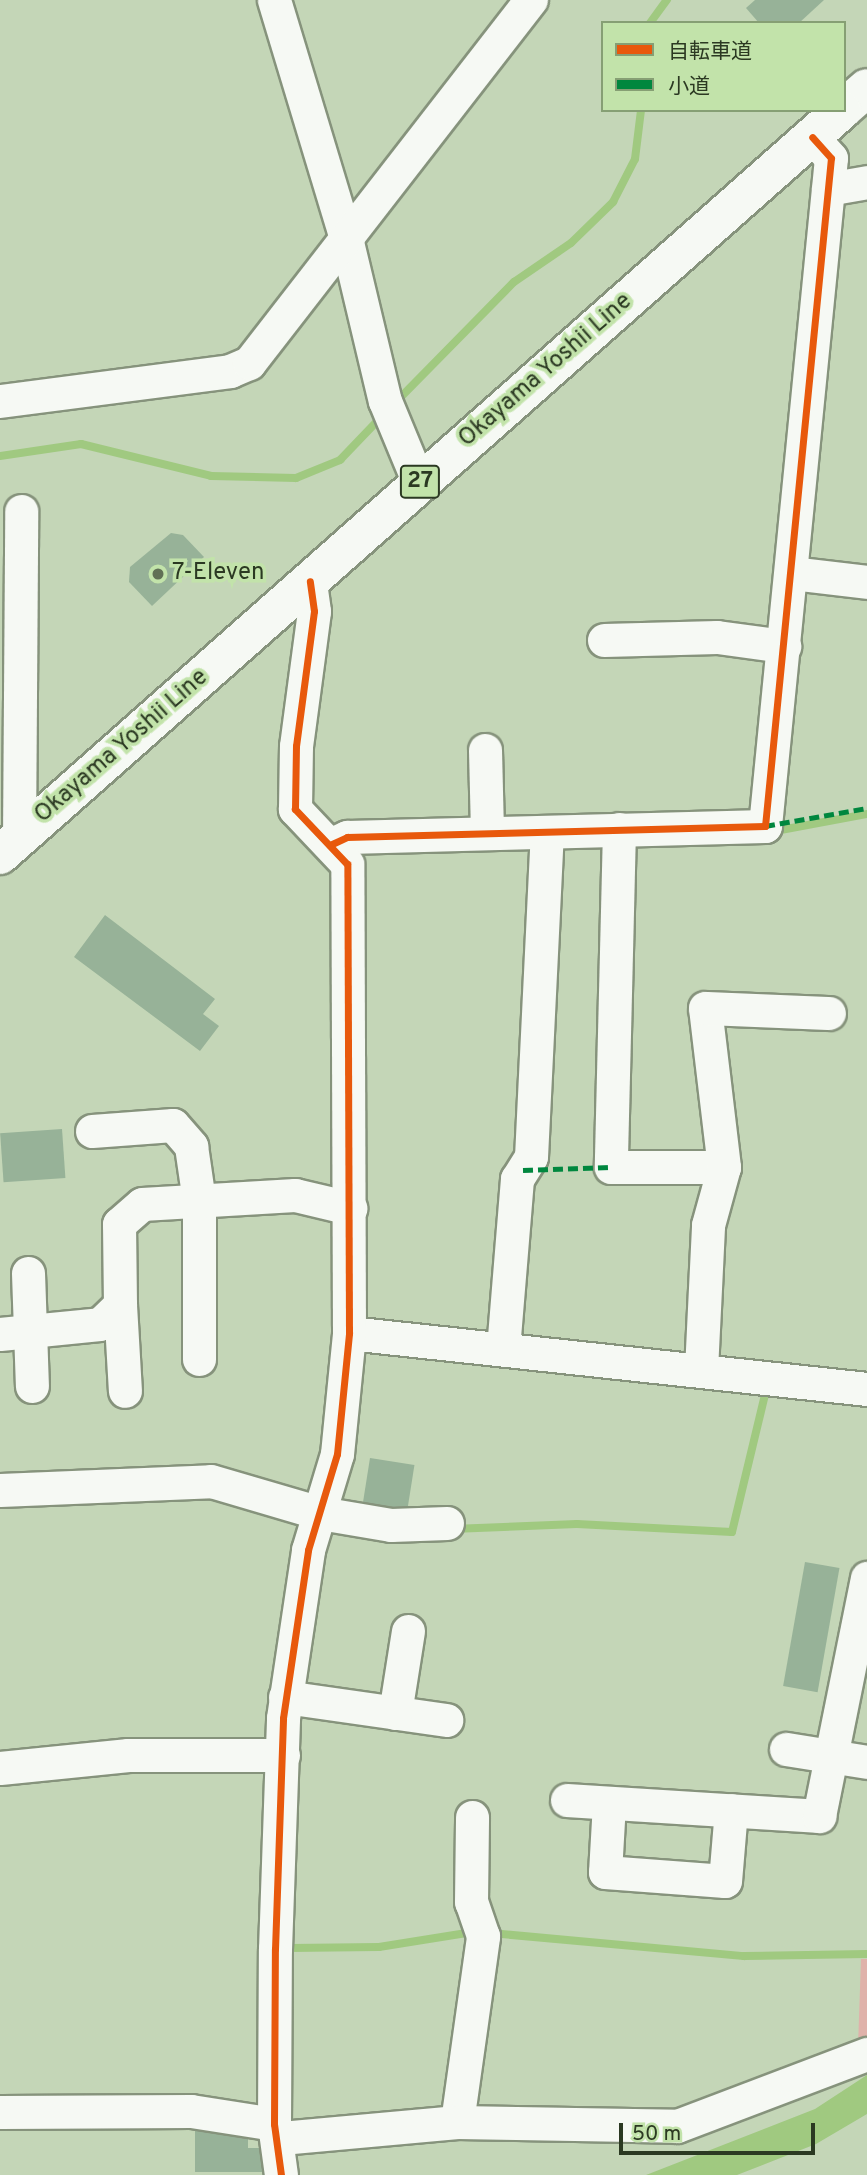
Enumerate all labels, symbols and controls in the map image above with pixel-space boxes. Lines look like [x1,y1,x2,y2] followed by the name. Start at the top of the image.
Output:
[601,21,846,112] legend
[668,39,752,66] text: 自転車道
[668,74,710,101] text: 小道
[453,288,639,454] street label: Okayama Yoshii Line
[399,462,441,502] road number: 27
[172,560,265,588] place label: 7-Eleven
[150,566,166,582] marker: 7-Eleven
[29,664,215,830] street label: Okayama Yoshii Line
[622,2108,818,2152] scale bar
[632,2121,681,2148] text: 50 m

